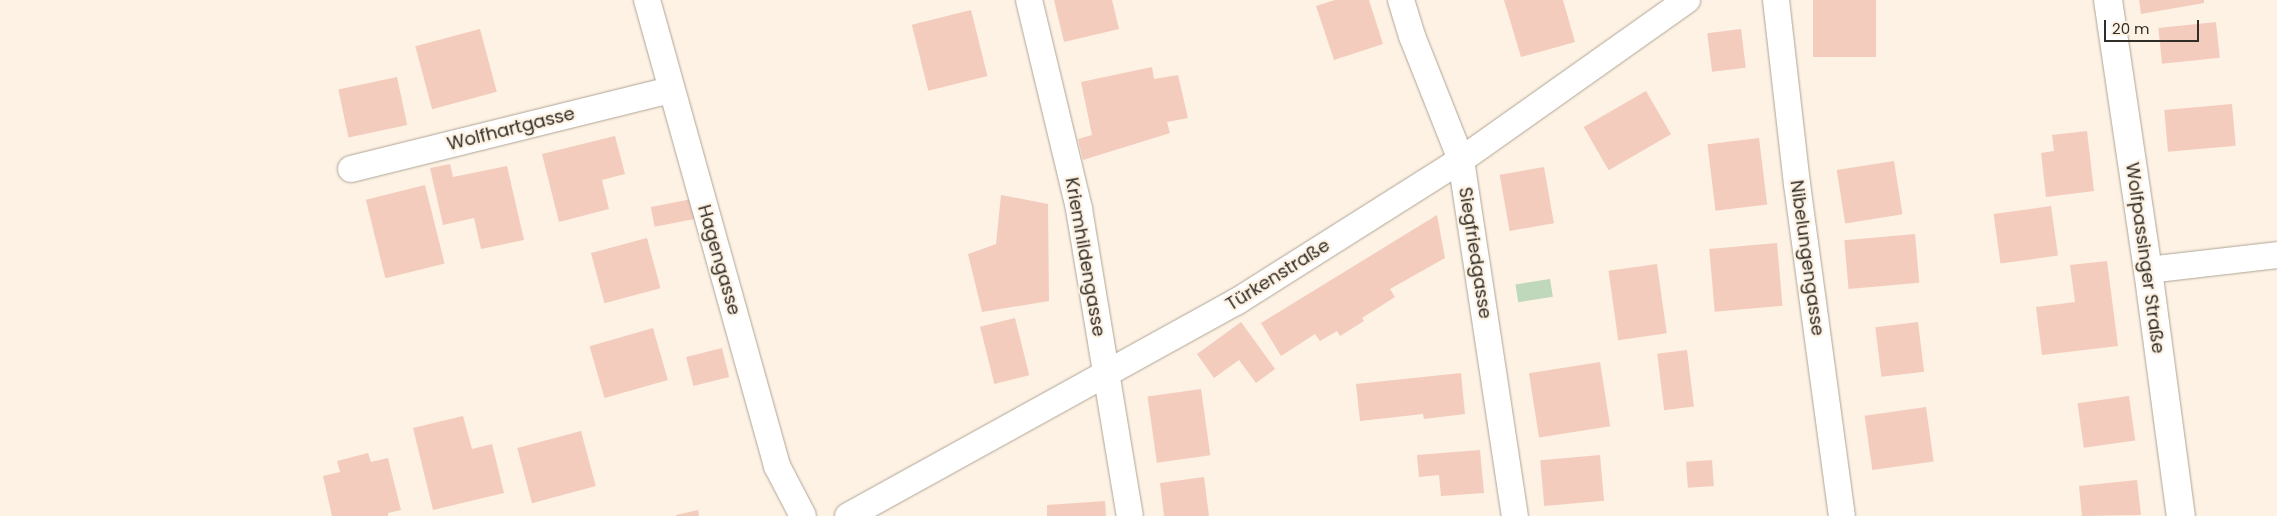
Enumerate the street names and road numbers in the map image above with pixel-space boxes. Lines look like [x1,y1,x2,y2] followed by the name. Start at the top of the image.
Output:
[445,103,577,155] street label: Wolfhartgasse
[2121,161,2169,355] street label: Wolfpassinger Straße
[1060,176,1110,338] street label: Kriemhildengasse
[1785,179,1829,337] street label: Nibelungengasse
[1454,186,1496,320] street label: Siegfriedgasse
[693,202,745,318] street label: Hagengasse
[1222,235,1334,315] street label: Türkenstraße

